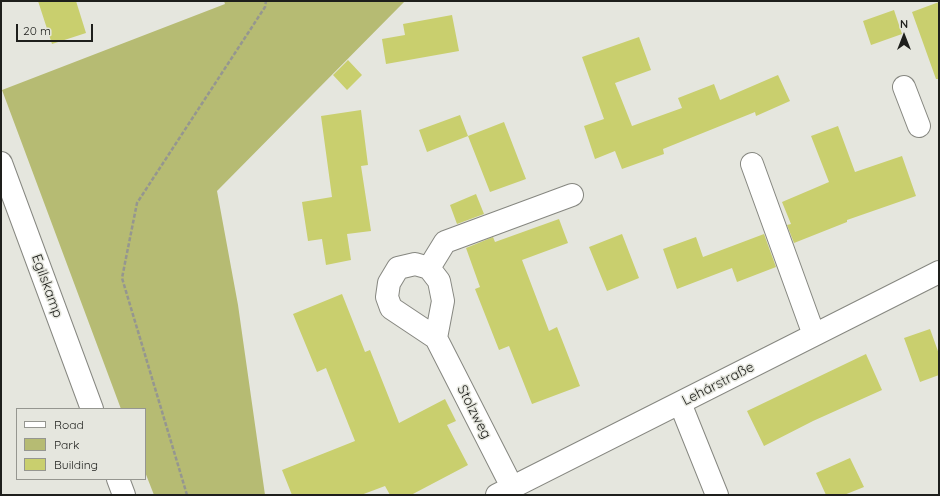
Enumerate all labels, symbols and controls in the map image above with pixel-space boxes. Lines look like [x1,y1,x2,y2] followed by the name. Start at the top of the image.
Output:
[18,16,95,42] scale bar
[884,16,924,56] north arrow
[900,17,908,31] text: N
[23,23,51,38] text: 20 m
[28,252,66,320] street label: Egilskamp
[679,359,757,409] street label: Lehárstraße
[453,382,495,442] street label: Stolzweg
[16,408,146,480] legend
[54,417,84,432] text: Road
[54,437,79,452] text: Park
[54,457,98,472] text: Building

